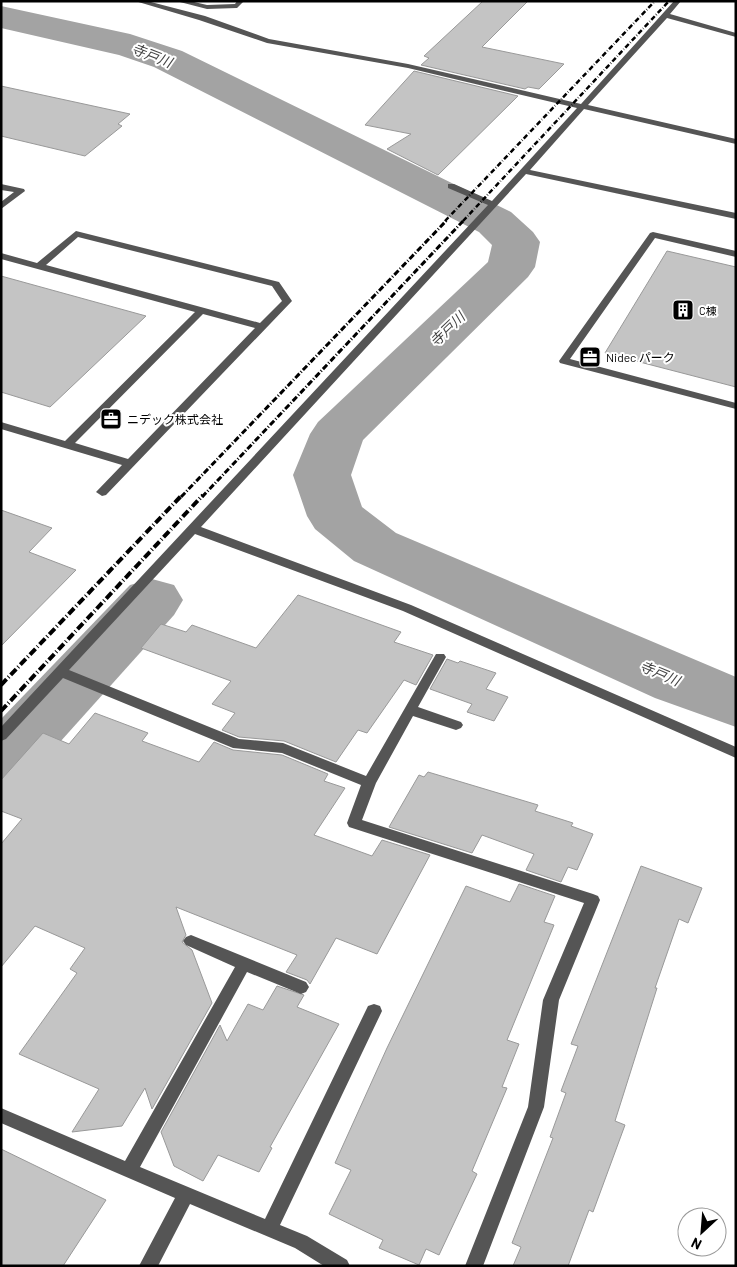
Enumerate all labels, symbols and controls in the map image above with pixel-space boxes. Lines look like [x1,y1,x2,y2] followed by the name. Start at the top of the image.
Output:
[129,40,177,71] water label: 寺戸川
[671,298,695,322] building icon: C棟
[699,304,717,317] place label: C棟
[426,307,469,350] water label: 寺戸川
[578,345,602,369] office icon: Nidec パーク
[606,350,675,364] place label: Nidec パーク
[99,407,123,431] office icon: ニデック株式会社
[127,412,223,426] place label: ニデック株式会社
[637,657,684,690] water label: 寺戸川
[677,1207,727,1257] north arrow
[688,1234,704,1254] text: N

